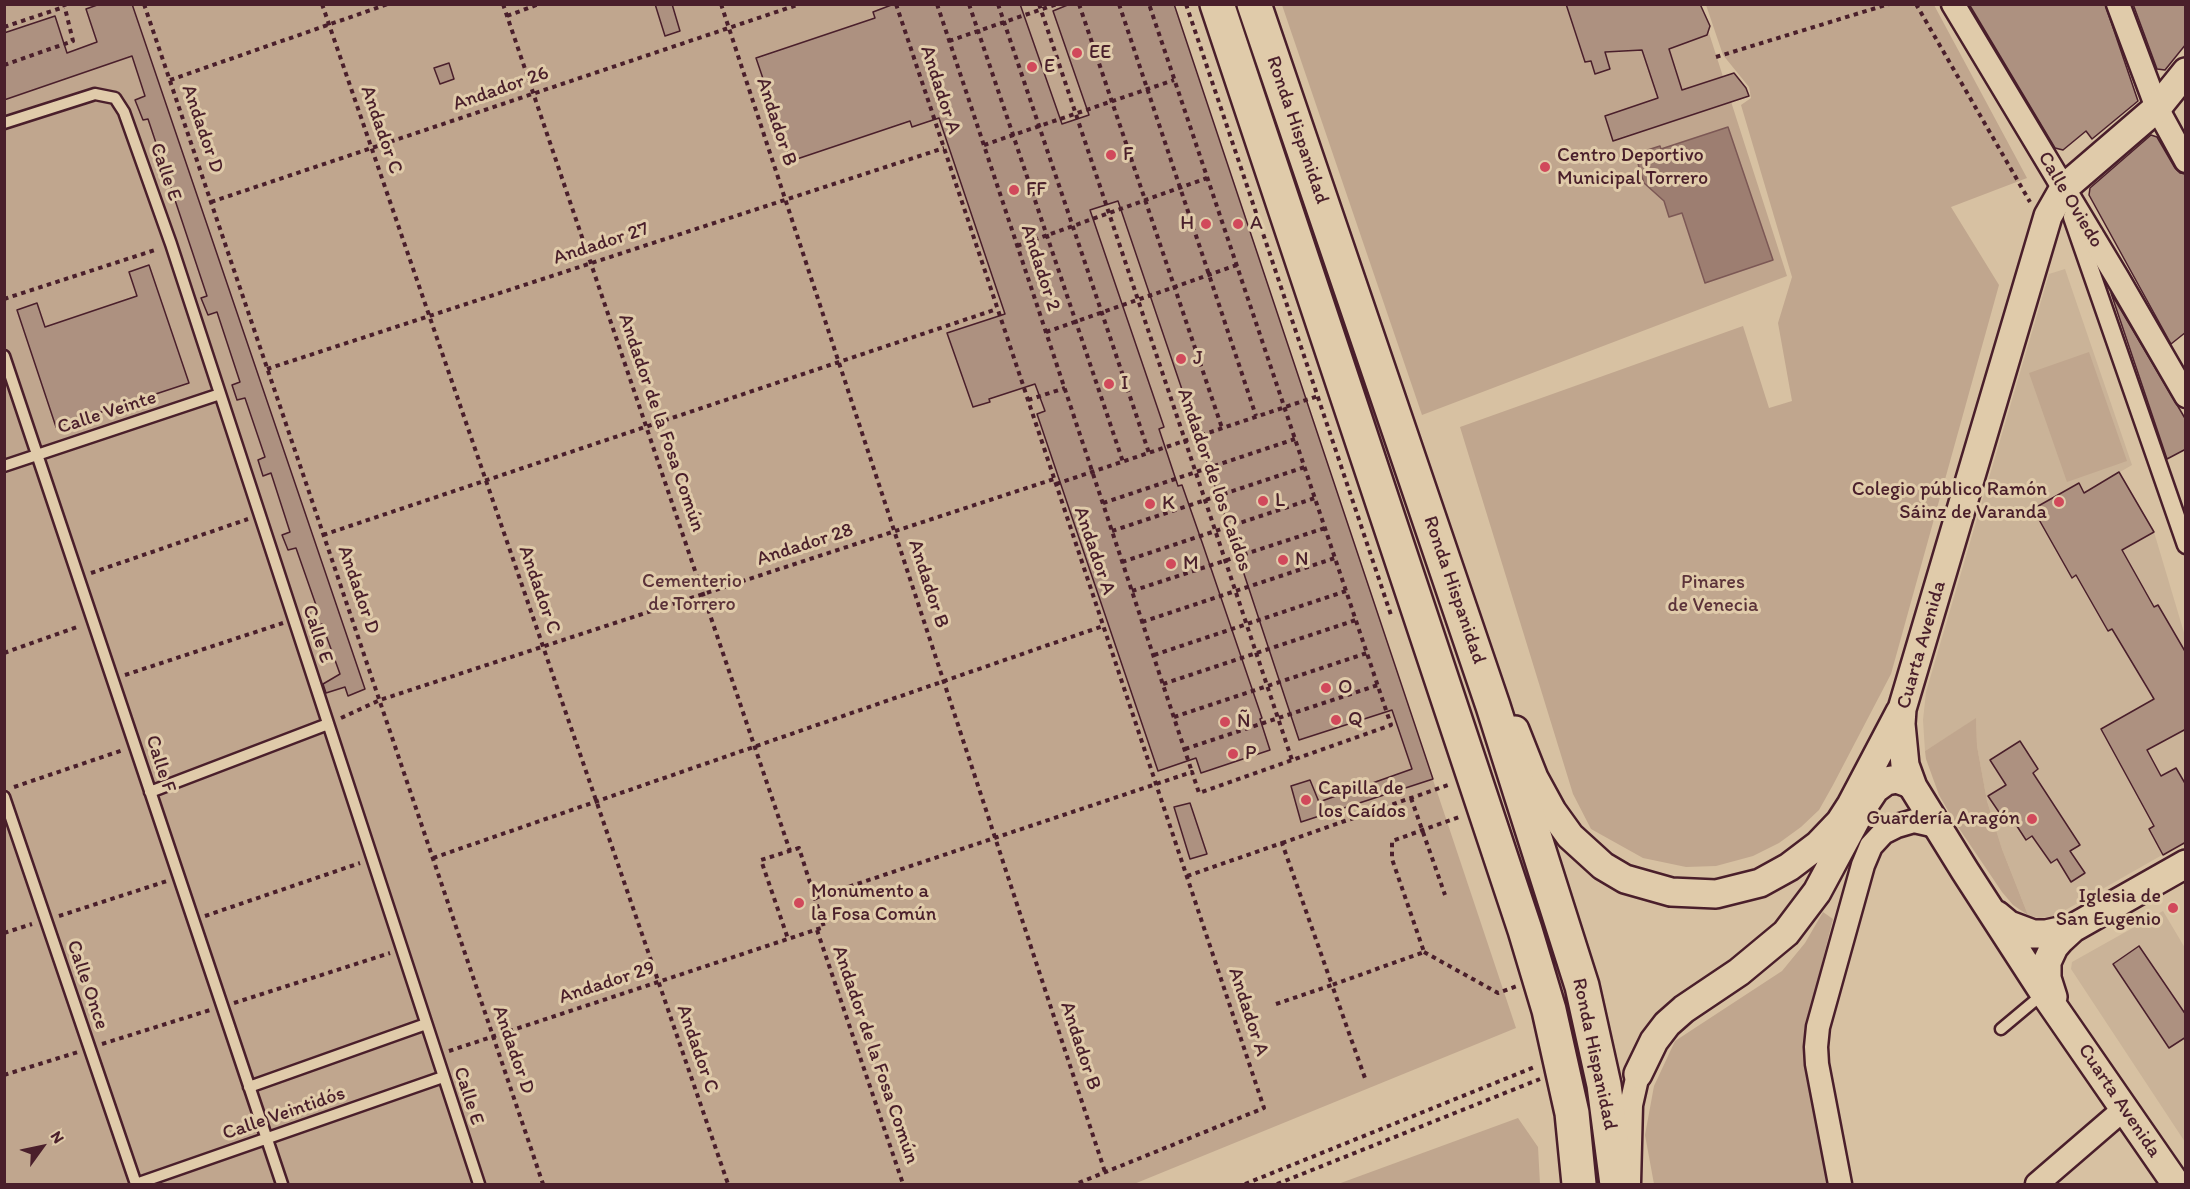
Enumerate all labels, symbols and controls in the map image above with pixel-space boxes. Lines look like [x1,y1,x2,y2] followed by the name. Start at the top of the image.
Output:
[1089,41,1111,65] place label: EE
[914,43,966,137] street label: Andador A
[1070,46,1084,60] marker: EE
[1260,53,1334,207] street label: Ronda Hispanidad
[1044,55,1055,79] place label: E
[1025,60,1039,74] marker: E
[450,61,552,117] street label: Andador 26
[750,75,802,169] street label: Andador B
[176,82,228,176] street label: Andador D
[355,83,407,177] street label: Andador C
[144,140,186,204] street label: Calle E
[1123,143,1133,167] place label: F
[1557,144,1708,191] place label: Centro Deportivo Municipal Torrero
[1104,148,1118,162] marker: F
[2032,148,2108,252] street label: Calle Oviedo
[1538,160,1552,174] marker: Centro Deportivo Municipal Torrero
[1026,178,1047,202] place label: FF
[1007,183,1021,197] marker: FF
[1180,212,1194,236] place label: H
[1250,212,1263,236] place label: A
[550,217,652,271] street label: Andador 27
[1199,217,1213,231] marker: H
[1231,217,1245,231] marker: A
[1015,222,1065,314] street label: Andador 2
[612,311,710,535] street label: Andador de la Fosa Común
[1193,347,1203,371] place label: J
[1174,352,1188,366] marker: J
[1121,372,1128,396] place label: I
[1102,377,1116,391] marker: I
[54,386,160,440] street label: Calle Veinte
[1171,386,1257,574] street label: Andador de los Caídos
[1852,478,2047,525] place label: Colegio público Ramón Sáinz de Varanda
[1275,489,1285,513] place label: L
[1162,492,1175,516] place label: K
[1256,494,1270,508] marker: L
[2052,495,2066,509] marker: Colegio público Ramón Sáinz de Varanda
[1143,497,1157,511] marker: K
[1068,504,1120,598] street label: Andador A
[1417,513,1491,667] street label: Ronda Hispanidad
[754,518,856,572] street label: Andador 28
[902,537,954,631] street label: Andador B
[332,543,384,637] street label: Andador D
[513,543,565,637] street label: Andador C
[1295,548,1308,572] place label: N
[1183,552,1199,576] place label: M
[1276,553,1290,567] marker: N
[1164,557,1178,571] marker: M
[642,570,742,617] park label: Cementerio de Torrero
[1668,571,1758,618] park label: Pinares de Venecia
[1892,578,1952,712] street label: Cuarta Avenida
[296,602,338,666] street label: Calle E
[1338,676,1352,700] place label: O
[1319,681,1333,695] marker: O
[1348,708,1362,732] place label: Q
[1237,710,1250,734] place label: Ñ
[1329,713,1343,727] marker: Q
[1218,715,1232,729] marker: Ñ
[139,732,181,796] street label: Calle F
[1245,742,1256,766] place label: P
[1226,747,1240,761] marker: P
[1318,777,1406,824] place label: Capilla de los Caídos
[1299,793,1313,807] marker: Capilla de los Caídos
[1866,807,2020,831] place label: Guardería Aragón
[2025,812,2039,826] marker: Guardería Aragón
[811,880,936,927] place label: Monumento a la Fosa Común
[2056,885,2161,932] place label: Iglesia de San Eugenio
[792,896,806,910] marker: Monumento a la Fosa Común
[2166,901,2180,915] marker: Iglesia de San Eugenio
[61,937,113,1033] street label: Calle Once
[826,943,924,1167] street label: Andador de la Fosa Común
[556,956,658,1010] street label: Andador 29
[1222,965,1274,1059] street label: Andador A
[1566,976,1622,1132] street label: Ronda Hispanidad
[1054,999,1106,1093] street label: Andador B
[671,1002,723,1096] street label: Andador C
[487,1003,539,1097] street label: Andador D
[2072,1039,2166,1163] street label: Cuarta Avenida
[447,1064,489,1128] street label: Calle E
[220,1082,348,1146] street label: Calle Veintidós
[12,1117,72,1177] north arrow
[47,1127,68,1147] text: N

